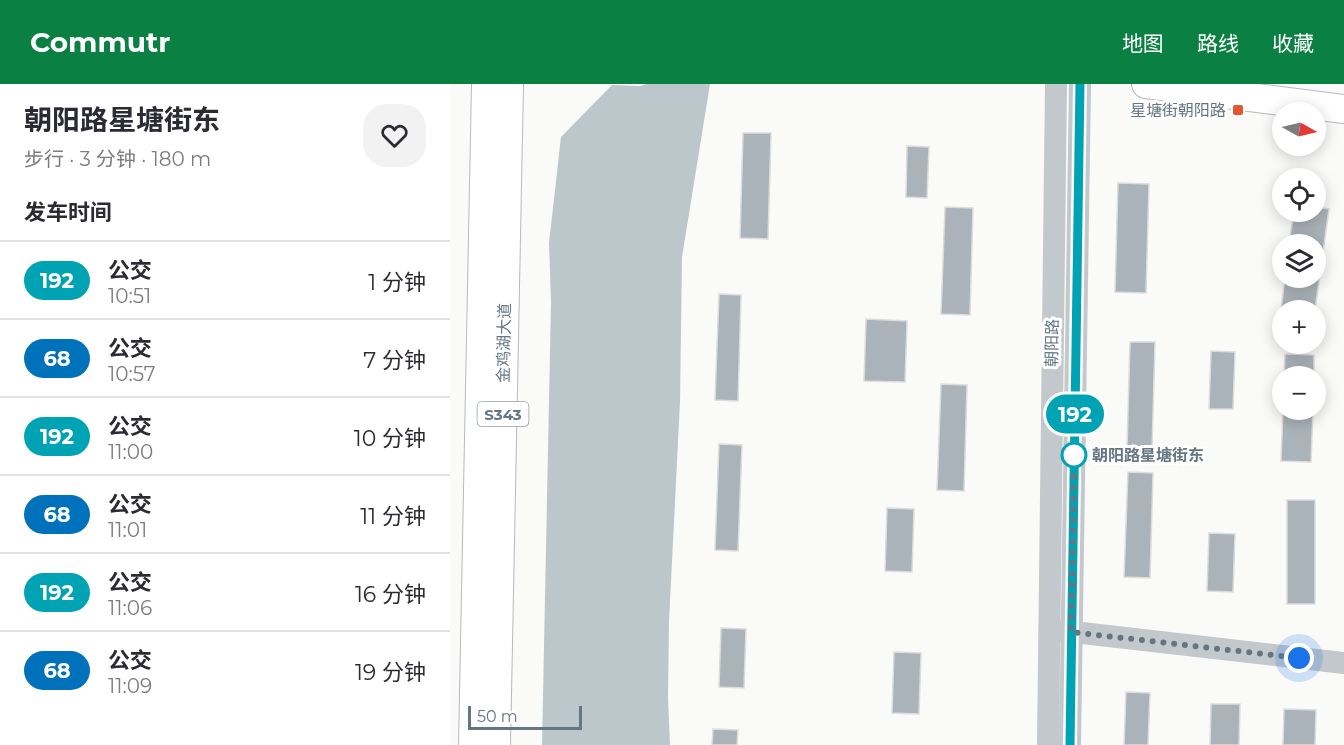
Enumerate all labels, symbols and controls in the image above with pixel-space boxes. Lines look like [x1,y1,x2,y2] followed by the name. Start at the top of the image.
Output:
[30,25,170,59] text: Commutr
[1122,31,1164,56] text: 地图
[1197,31,1239,56] text: 路线
[1272,31,1314,56] text: 收藏
[1130,101,1226,120] place label: 星塘街朝阳路
[1272,102,1326,156] north arrow
[1272,102,1326,420] map controls
[24,103,220,137] text: 朝阳路星塘街东
[1231,103,1245,117] marker: 星塘街朝阳路
[363,104,426,167] button: heart
[24,147,211,171] text: 步行 · 3 分钟 · 180 m
[1272,168,1326,222] button: locate
[24,199,112,226] text: 发车时间
[1272,234,1326,288] button: layers
[108,257,152,284] text: 公交
[40,268,74,293] text: 192
[368,269,426,296] text: 1 分钟
[108,284,151,308] text: 10:51
[1272,300,1326,354] button: +
[494,303,514,383] street label: 金鸡湖大道
[1042,319,1062,367] street label: 朝阳路
[108,335,152,362] text: 公交
[43,346,71,371] text: 68
[363,347,426,374] text: 7 分钟
[108,362,156,386] text: 10:57
[1272,366,1326,420] button: −
[1040,394,1110,434] line badge: 192
[478,402,528,426] road number: S343
[1058,402,1092,427] text: 192
[108,413,152,440] text: 公交
[40,424,74,449] text: 192
[354,425,426,452] text: 10 分钟
[108,440,153,464] text: 11:00
[1061,442,1087,468] marker: 朝阳路星塘街东
[1092,446,1204,465] place label: 朝阳路星塘街东
[108,491,152,518] text: 公交
[43,502,71,527] text: 68
[360,503,426,530] text: 11 分钟
[108,518,147,542] text: 11:01
[108,569,152,596] text: 公交
[40,580,74,605] text: 192
[355,581,426,608] text: 16 分钟
[108,596,152,620] text: 11:06
[1284,643,1314,673] your location
[108,647,152,674] text: 公交
[43,658,71,683] text: 68
[355,659,426,686] text: 19 分钟
[108,674,152,698] text: 11:09
[468,703,582,730] scale bar
[477,707,518,726] text: 50 m

